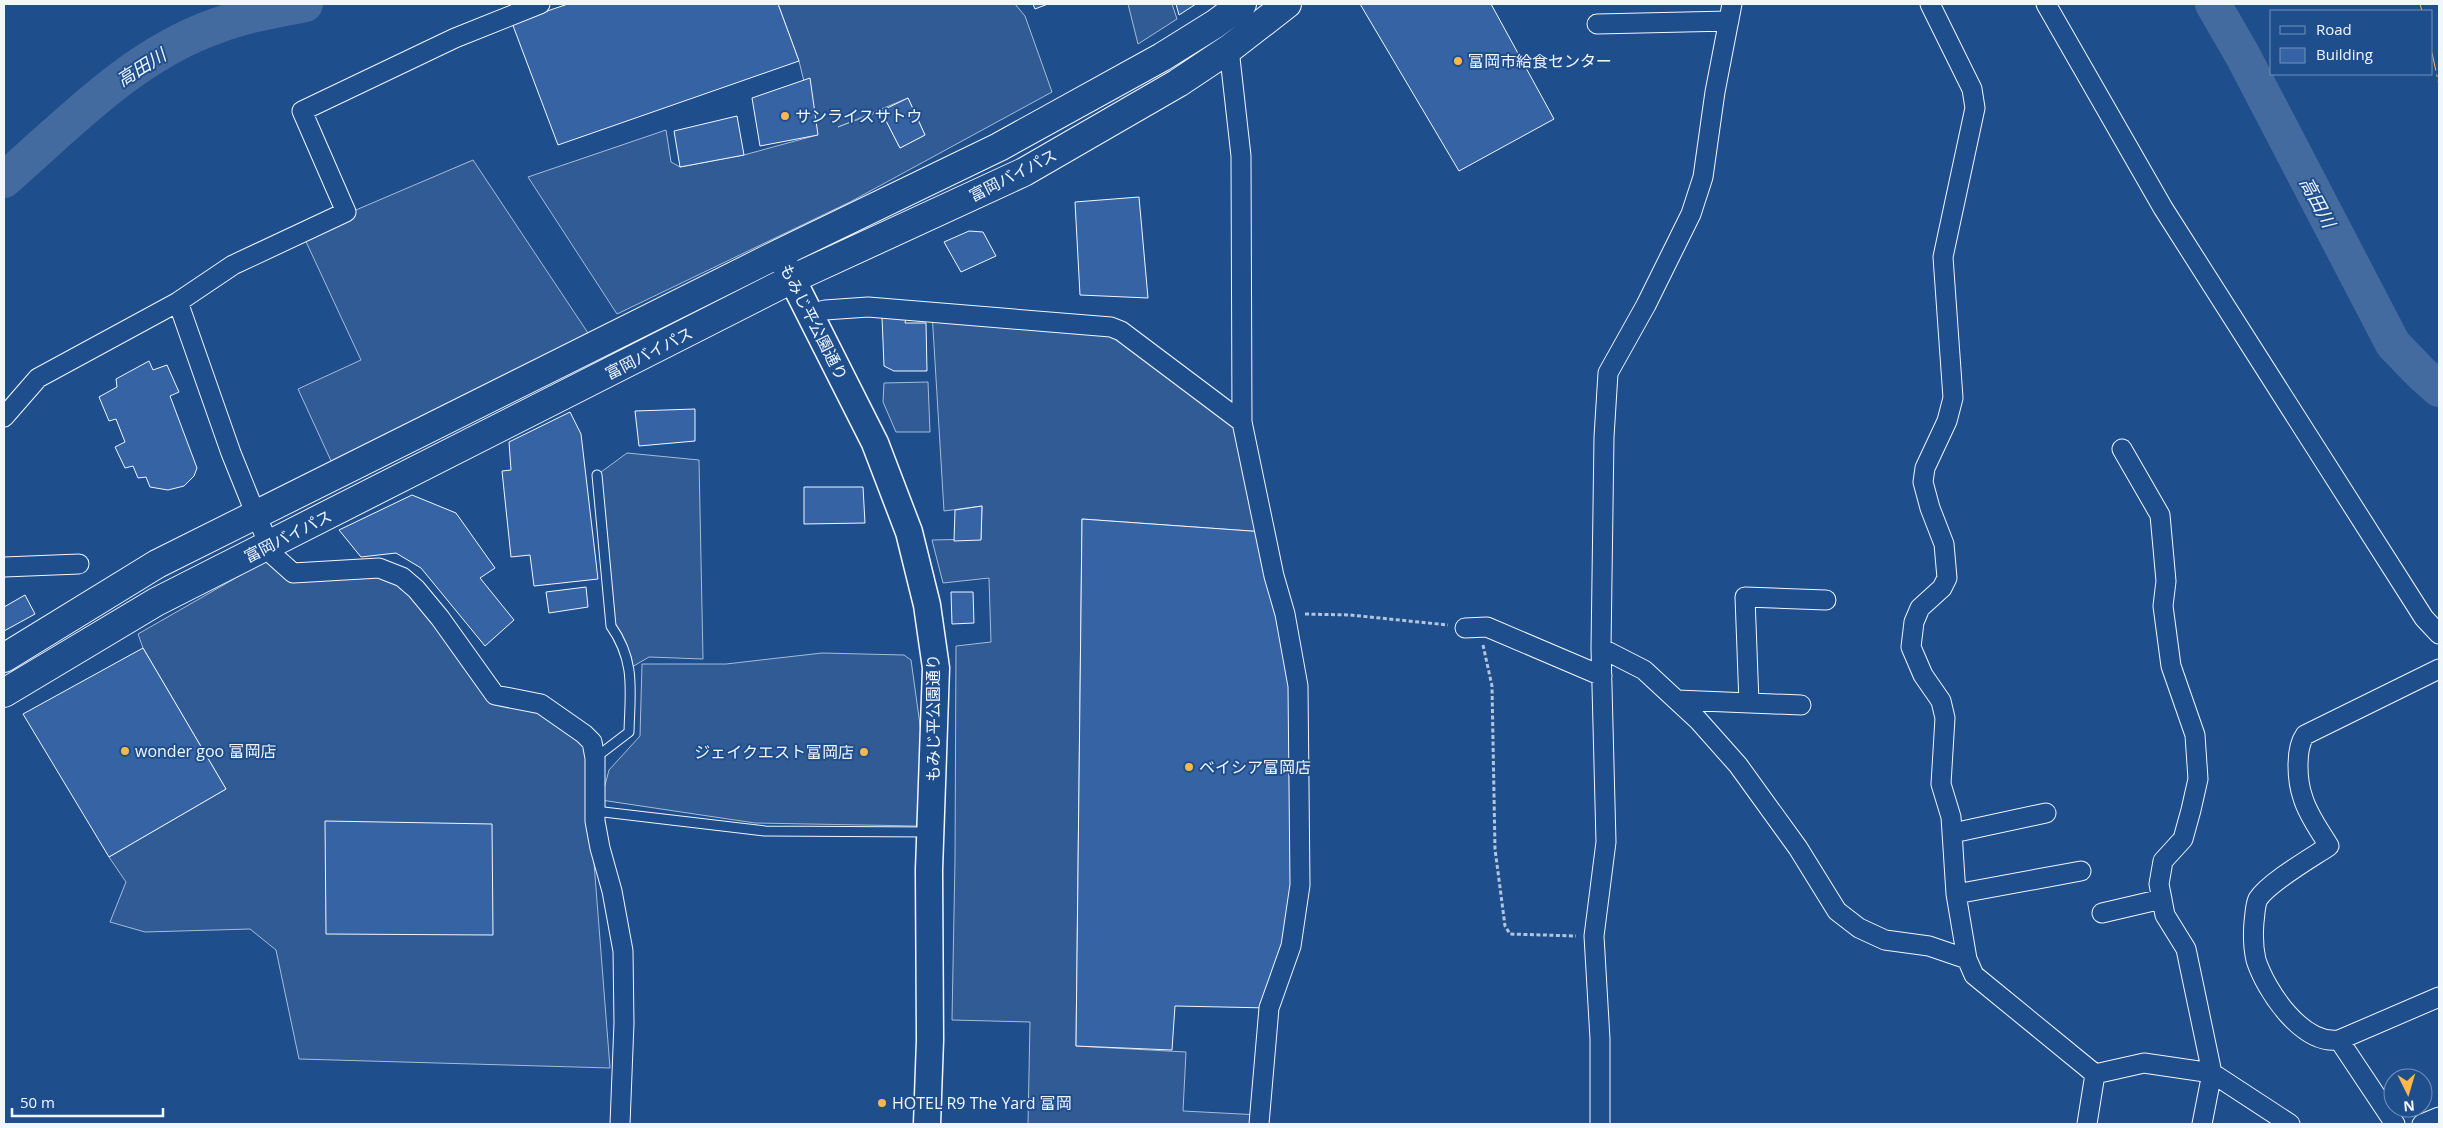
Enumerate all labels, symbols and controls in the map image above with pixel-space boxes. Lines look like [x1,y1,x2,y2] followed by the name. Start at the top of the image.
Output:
[2270,10,2433,75] legend
[2316,19,2352,39] text: Road
[112,41,172,91] water label: 高田川
[2316,44,2373,64] text: Building
[1468,50,1612,72] place label: 富岡市給食センター
[1452,55,1464,67] marker: 富岡市給食センター
[795,105,923,127] place label: サンライスサトウ
[779,110,791,122] marker: サンライスサトウ
[965,143,1061,207] street label: 富岡バイパス
[2295,173,2342,233] water label: 高田川
[775,260,853,384] street label: もみじ平公園通り
[601,321,697,385] street label: 富岡バイパス
[240,504,336,568] street label: 富岡バイパス
[922,654,944,782] street label: もみじ平公園通り
[135,740,276,762] place label: wonder goo 富岡店
[694,741,854,763] place label: ジェイクエスト富岡店
[119,745,131,757] marker: wonder goo 富岡店
[858,746,870,758] marker: ジェイクエスト富岡店
[1199,756,1311,778] place label: ベイシア富岡店
[1183,761,1195,773] marker: ベイシア富岡店
[2383,1068,2433,1118] north arrow
[12,1086,164,1118] scale bar
[20,1092,55,1112] text: 50 m
[892,1092,1072,1114] place label: HOTEL R9 The Yard 富岡
[2403,1096,2416,1116] text: N
[876,1097,888,1109] marker: HOTEL R9 The Yard 富岡

